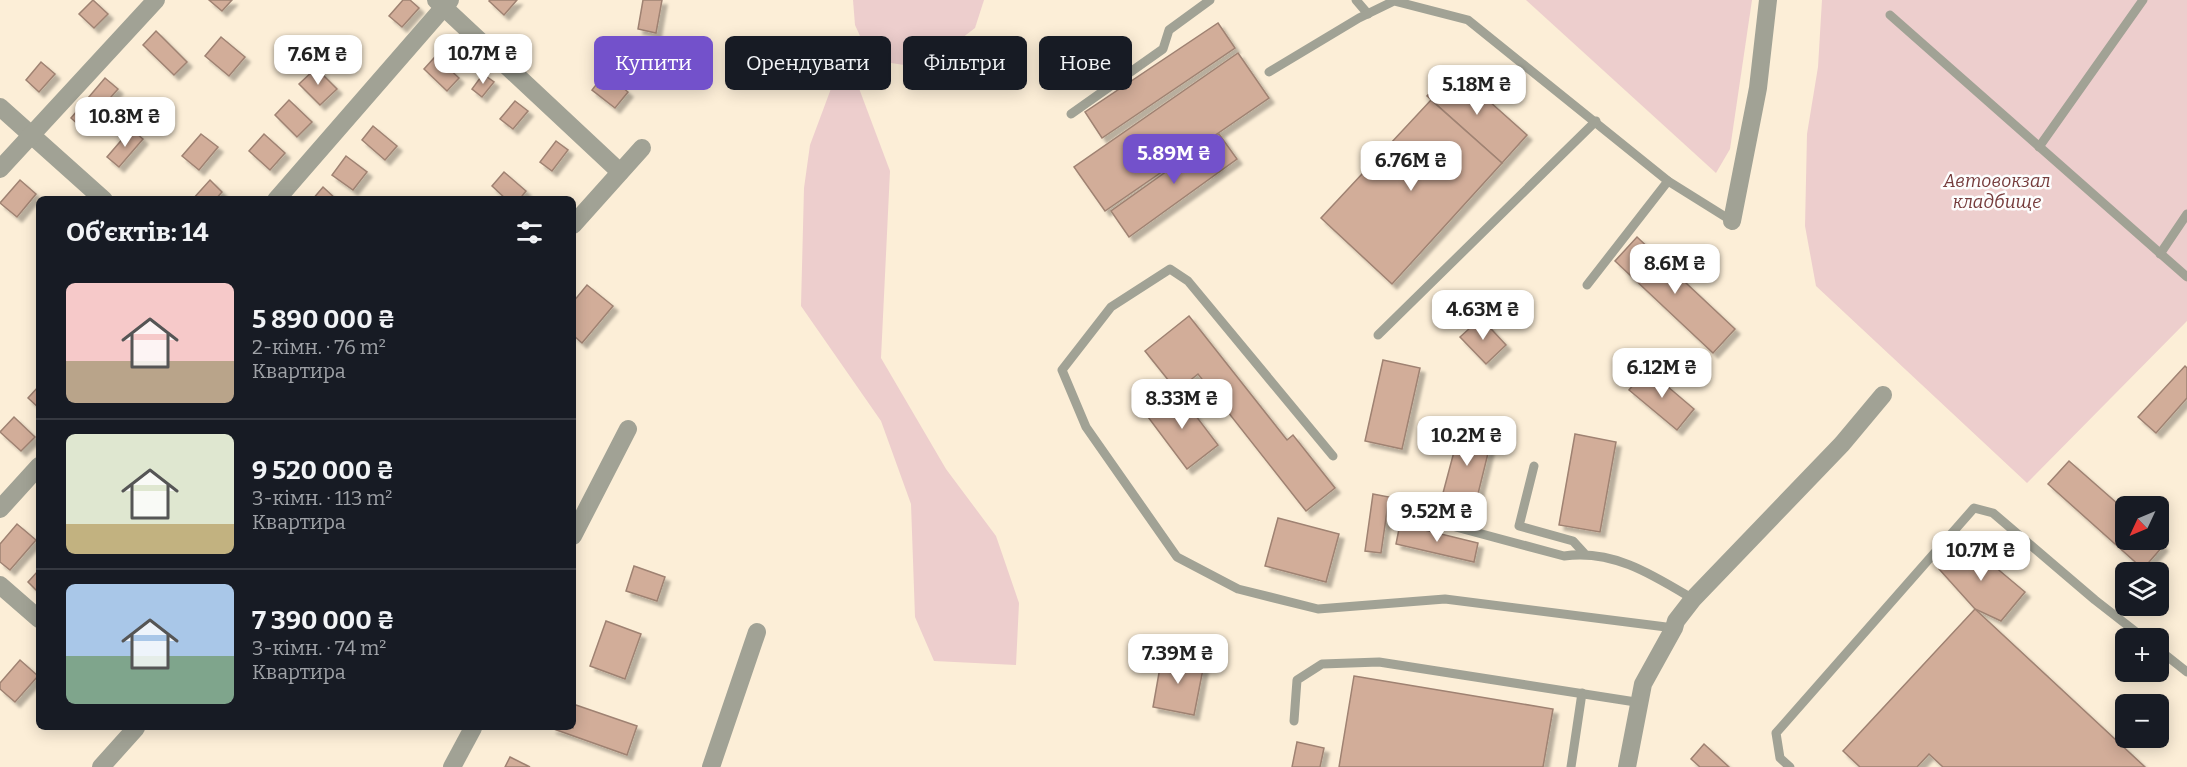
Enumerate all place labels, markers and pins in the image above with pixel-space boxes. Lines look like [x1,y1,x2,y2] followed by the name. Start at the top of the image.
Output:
[428,34,538,85] pin: 10.7M ₴
[269,35,367,86] pin: 7.6M ₴
[1422,65,1532,116] pin: 5.18M ₴
[70,97,180,148] pin: 10.8M ₴
[1119,134,1229,185] pin: 5.89M ₴
[1356,141,1466,192] pin: 6.76M ₴
[1626,244,1724,295] pin: 8.6M ₴
[1428,290,1538,341] pin: 4.63M ₴
[1607,348,1717,399] pin: 6.12M ₴
[1127,379,1237,430] pin: 8.33M ₴
[1412,416,1522,467] pin: 10.2M ₴
[1382,492,1492,543] pin: 9.52M ₴
[1926,531,2036,582] pin: 10.7M ₴
[1123,634,1233,685] pin: 7.39M ₴

